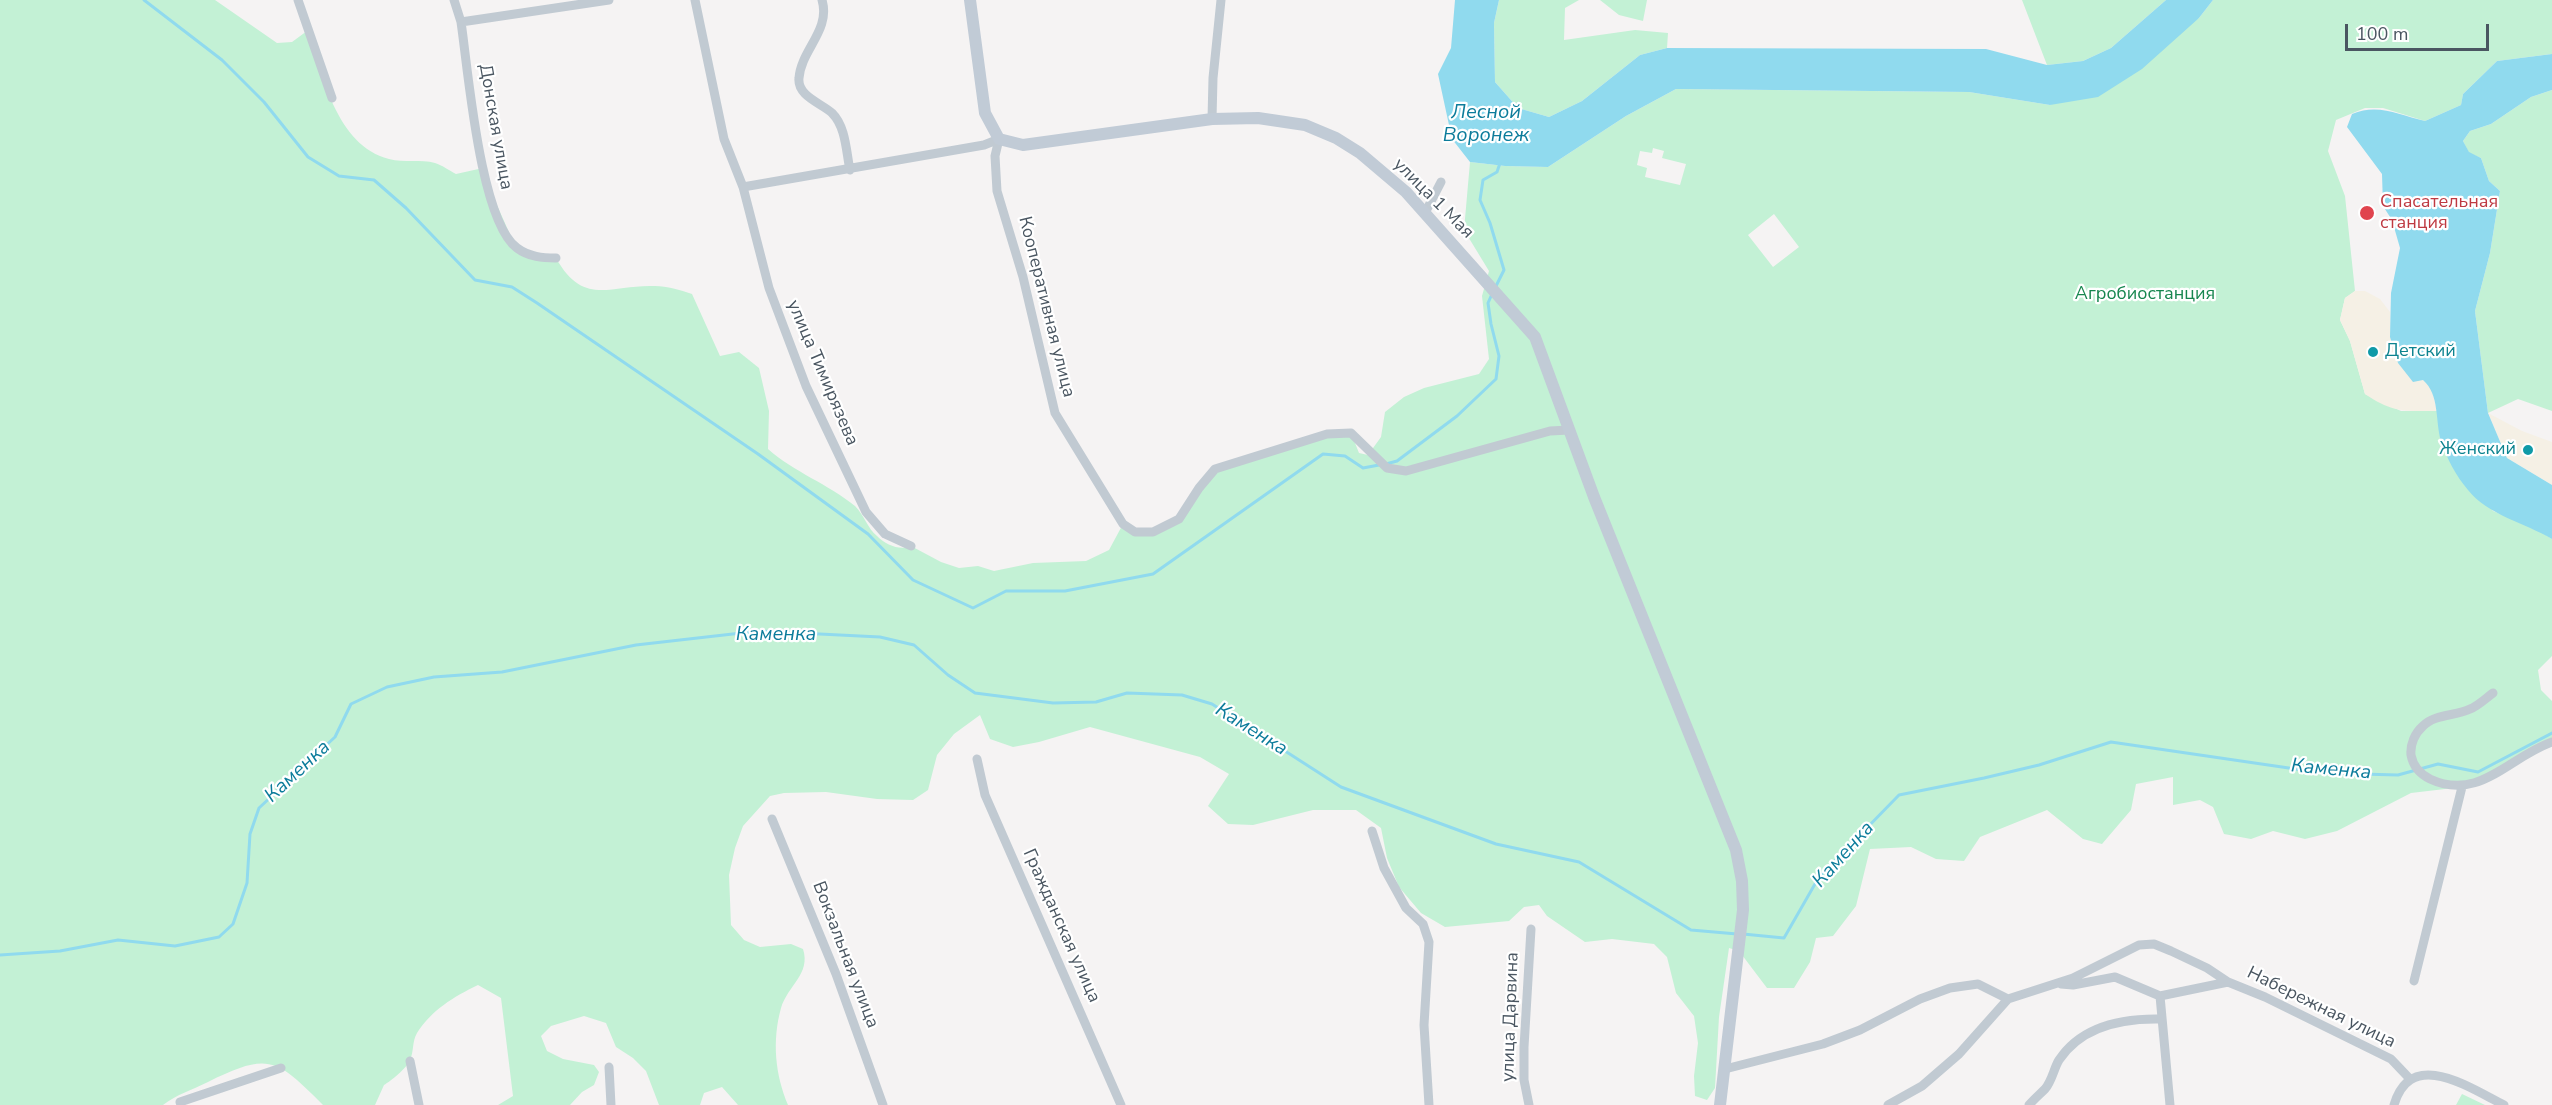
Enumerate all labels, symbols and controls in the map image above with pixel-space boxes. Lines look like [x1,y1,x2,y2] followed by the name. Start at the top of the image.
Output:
[2348,12,2492,50] scale bar
[2356,22,2408,46] text: 100 m
[473,63,517,191] street label: Донская улица
[1443,101,1529,148] water label: Лесной Воронеж
[1388,154,1478,244] street label: улица 1 Мая
[2380,192,2498,234] place label: Спасательная станция
[2358,204,2376,222] marker: Спасательная станция
[1013,214,1079,400] street label: Кооперативная улица
[2075,284,2215,306] park label: Агробиостанция
[782,297,862,449] street label: улица Тимирязева
[2385,341,2456,363] place label: Детский
[2366,345,2380,359] marker: Детский
[2439,439,2516,461] place label: Женский
[2521,443,2535,457] marker: Женский
[736,623,816,647] water label: Каменка
[1210,698,1292,762] water label: Каменка
[260,736,336,808] water label: Каменка
[2290,755,2372,785] water label: Каменка
[1808,817,1880,893] water label: Каменка
[1017,846,1105,1006] street label: Гражданская улица
[807,879,883,1031] street label: Вокзальная улица
[1498,952,1524,1082] street label: улица Дарвина
[2243,963,2399,1053] street label: Набережная улица

